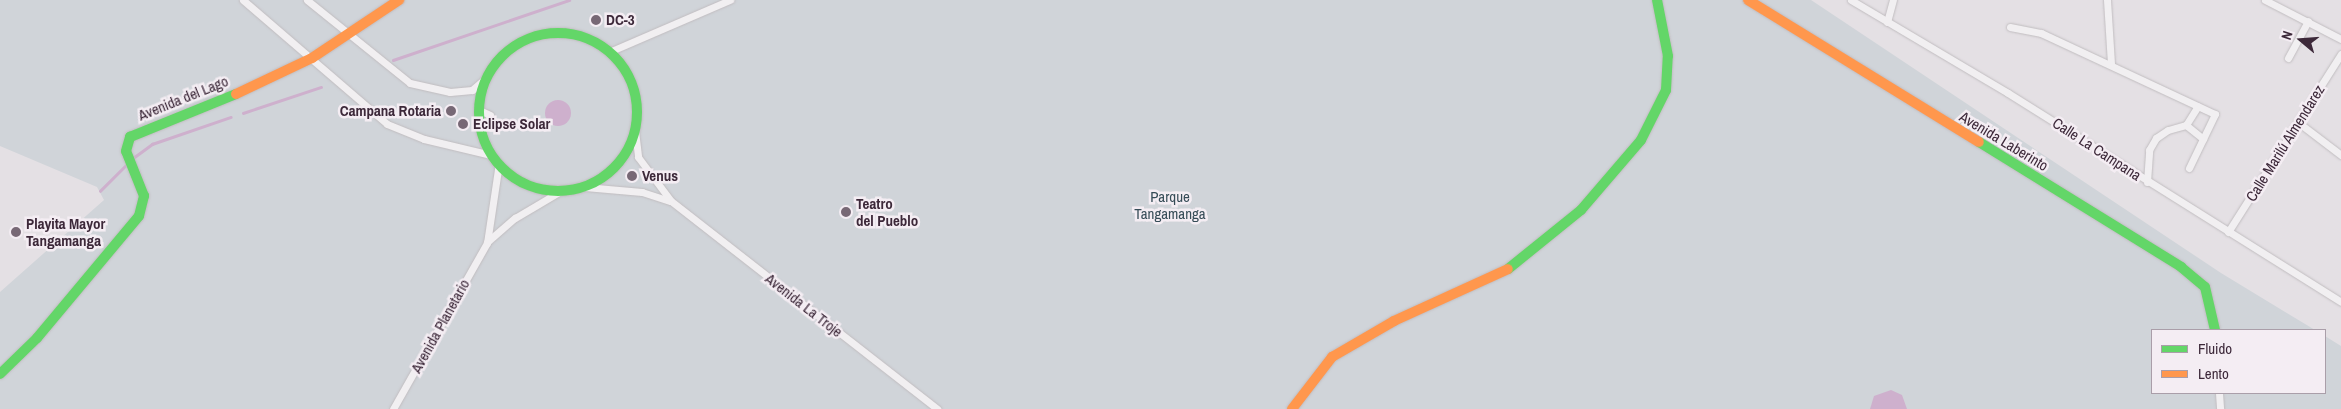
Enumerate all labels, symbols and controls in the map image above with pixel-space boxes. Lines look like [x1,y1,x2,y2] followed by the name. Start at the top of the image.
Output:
[606,11,635,29] place label: DC-3
[590,14,602,26] marker: DC-3
[2276,15,2326,65] north arrow
[2277,29,2297,42] text: N
[135,72,231,124] street label: Avenida del Lago
[2242,81,2328,205] street label: Calle Marilú Almendarez
[340,102,441,120] place label: Campana Rotaria
[445,105,457,117] marker: Campana Rotaria
[1956,107,2052,175] street label: Avenida Laberinto
[2049,114,2145,184] street label: Calle La Campana
[473,115,550,133] place label: Eclipse Solar
[457,118,469,130] marker: Eclipse Solar
[642,167,678,185] place label: Venus
[626,170,638,182] marker: Venus
[1134,187,1206,222] park label: Parque Tangamanga
[856,194,918,229] place label: Teatro del Pueblo
[840,206,852,218] marker: Teatro del Pueblo
[26,214,105,249] place label: Playita Mayor Tangamanga
[10,226,22,238] marker: Playita Mayor Tangamanga
[762,269,846,341] street label: Avenida La Troje
[407,276,473,376] street label: Avenida Planetario
[2151,329,2326,394] legend
[2198,338,2232,359] text: Fluido
[2198,363,2229,384] text: Lento

